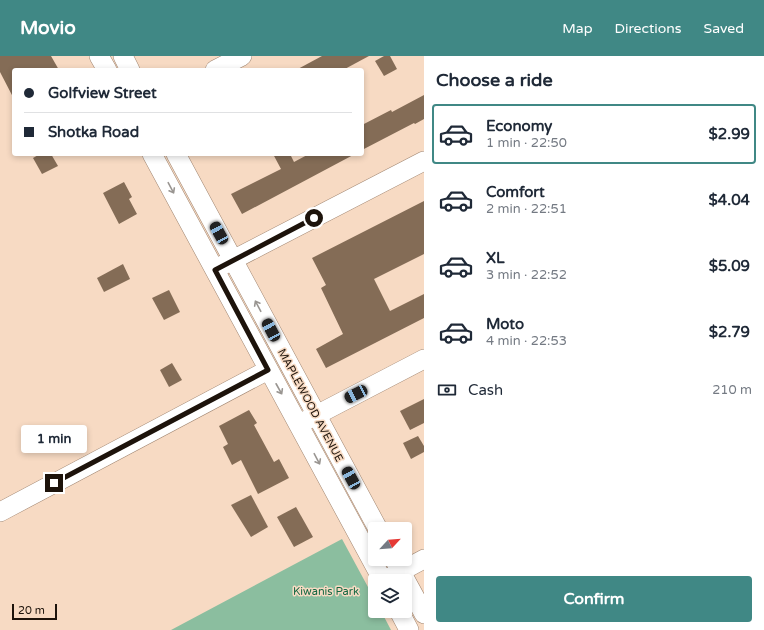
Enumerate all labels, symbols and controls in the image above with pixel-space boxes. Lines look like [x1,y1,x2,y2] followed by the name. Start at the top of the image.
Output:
[20,17,76,39] text: Movio
[562,20,593,37] text: Map
[615,20,682,37] text: Directions
[704,20,744,37] text: Saved
[436,69,553,91] text: Choose a ride
[48,84,157,102] text: Golfview Street
[438,116,474,152] icon: car
[486,117,552,135] text: Economy
[48,123,139,141] text: Shotka Road
[709,125,750,143] text: $2.99
[486,135,567,151] text: 1 min · 22:50
[168,182,175,194] one-way arrow
[438,182,474,218] icon: car
[486,183,545,201] text: Comfort
[709,191,750,209] text: $4.04
[486,201,567,217] text: 2 min · 22:51
[305,209,323,227] route start
[208,220,230,246] car
[438,248,474,284] icon: car
[486,249,505,267] text: XL
[709,257,750,275] text: $5.09
[486,267,567,283] text: 3 min · 22:52
[254,301,262,313] one-way arrow
[438,314,474,350] icon: car
[486,315,524,333] text: Moto
[260,317,282,343] car
[709,323,750,341] text: $2.79
[486,333,567,349] text: 4 min · 22:53
[275,346,346,464] street label: MAPLEWOOD AVENUE
[436,379,458,401] icon: cash
[468,381,503,399] text: Cash
[712,382,752,398] text: 210 m
[275,383,283,395] one-way arrow
[343,383,369,405] car
[21,425,87,453] callout: 1 min
[37,431,71,447] text: 1 min
[314,453,321,465] one-way arrow
[340,465,362,491] car
[45,474,63,492] route end
[368,522,412,566] north arrow
[368,522,412,618] map controls
[368,574,412,618] button: layers
[436,576,752,622] button: Confirm
[293,585,359,598] park label: Kiwanis Park
[12,602,57,621] scale bar
[18,604,45,617] text: 20 m

